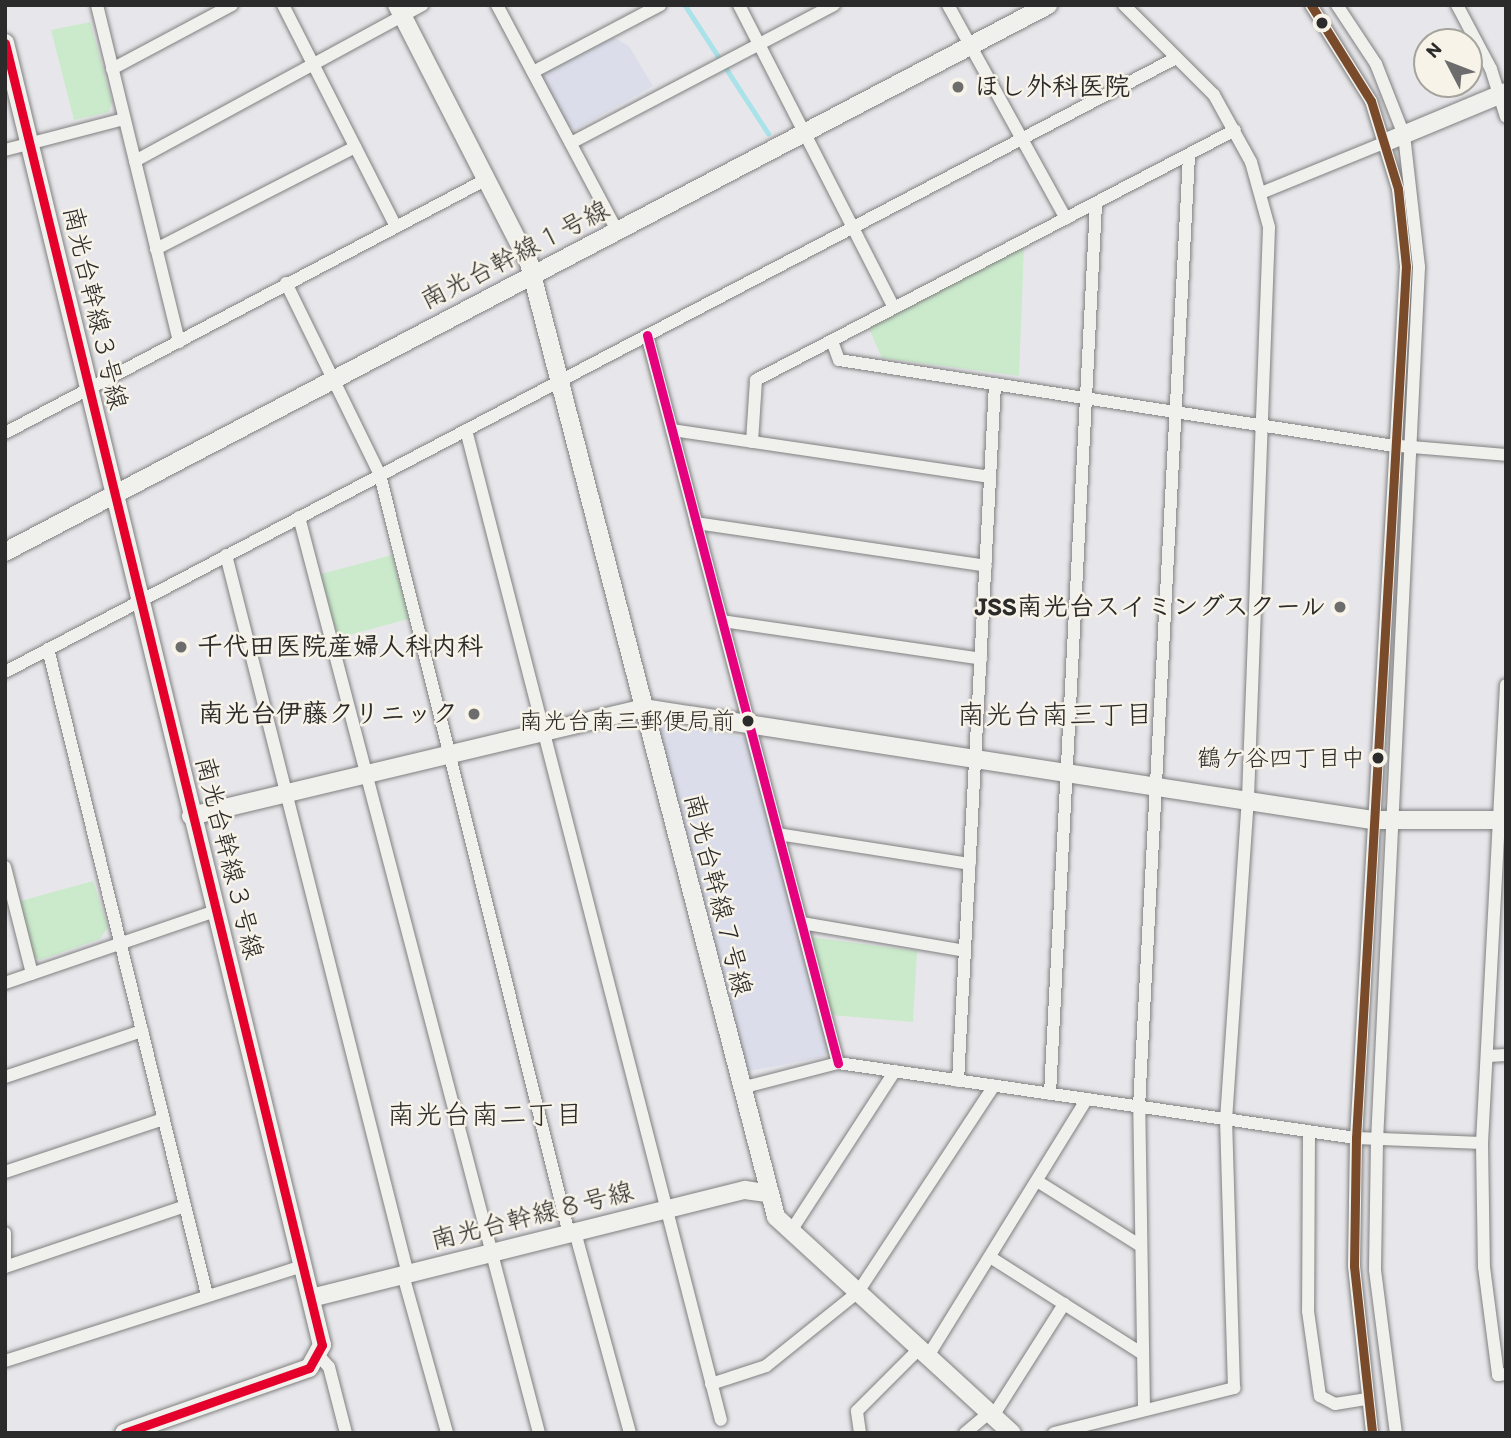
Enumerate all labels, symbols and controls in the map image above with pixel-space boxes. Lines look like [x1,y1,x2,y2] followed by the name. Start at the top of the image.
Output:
[1315,16,1329,30] unlabelled marker
[1413,28,1483,98] north arrow
[1421,37,1446,62] text: N
[974,71,1130,103] place label: ほし外科医院
[948,77,968,97] marker: ほし外科医院
[415,194,615,316] street label: 南光台幹線１号線
[56,203,134,413] street label: 南光台幹線３号線
[972,591,1326,623] place label: JSS南光台スイミングスクール
[1332,599,1348,615] marker: JSS南光台スイミングスクール
[197,631,483,663] place label: 千代田医院産婦人科内科
[171,637,191,657] marker: 千代田医院産婦人科内科
[957,697,1153,731] district label: 南光台南三丁目
[198,698,458,730] place label: 南光台伊藤クリニック
[464,704,484,724] marker: 南光台伊藤クリニック
[519,707,735,735] place label: 南光台南三郵便局前
[741,714,755,728] marker: 南光台南三郵便局前
[1197,744,1365,772] place label: 鶴ケ谷四丁目中
[1371,751,1385,765] marker: 鶴ケ谷四丁目中
[189,753,269,963] street label: 南光台幹線３号線
[678,790,758,1000] street label: 南光台幹線７号線
[387,1097,583,1131] district label: 南光台南二丁目
[427,1176,637,1256] street label: 南光台幹線８号線

